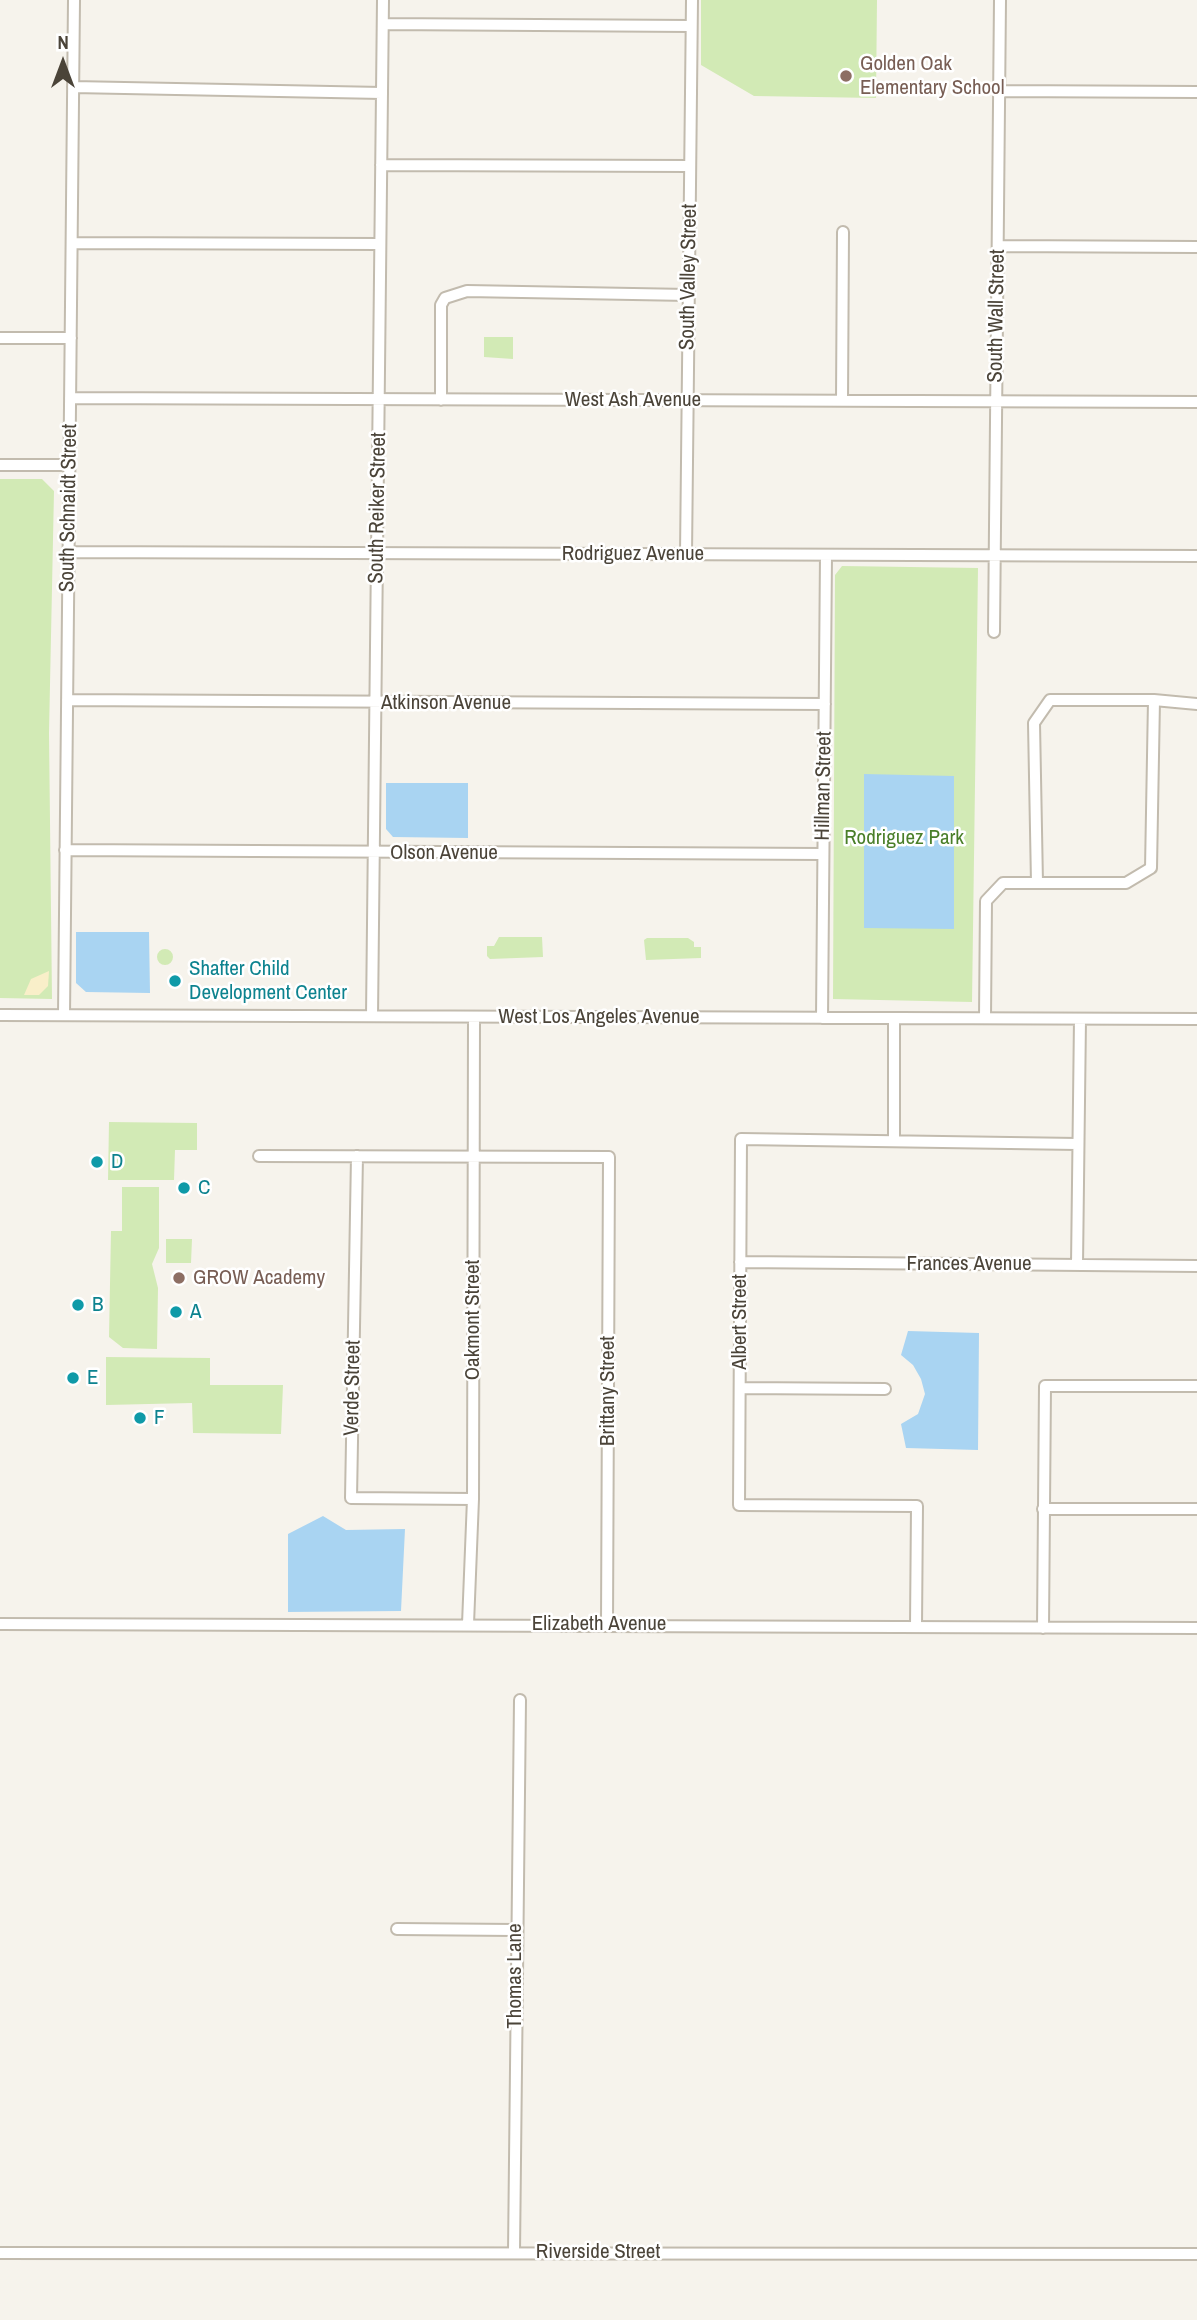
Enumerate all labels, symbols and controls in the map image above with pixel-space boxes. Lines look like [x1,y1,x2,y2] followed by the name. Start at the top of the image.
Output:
[28,28,98,98] north arrow
[57,29,69,55] text: N
[860,51,1005,101] place label: Golden Oak Elementary School
[838,68,854,84] marker: Golden Oak Elementary School
[675,204,703,350] street label: South Valley Street
[983,249,1011,383] street label: South Wall Street
[565,387,701,413] street label: West Ash Avenue
[55,424,83,592] street label: South Schnaidt Street
[364,432,392,584] street label: South Reiker Street
[562,541,704,567] street label: Rodriguez Avenue
[381,690,511,716] street label: Atkinson Avenue
[810,731,838,841] street label: Hillman Street
[844,825,964,851] park label: Rodriguez Park
[390,840,498,866] street label: Olson Avenue
[189,956,347,1006] place label: Shafter Child Development Center
[167,973,183,989] marker: Shafter Child Development Center
[498,1004,700,1030] street label: West Los Angeles Avenue
[111,1149,123,1175] place label: D
[89,1154,105,1170] marker: D
[198,1175,210,1201] place label: C
[176,1180,192,1196] marker: C
[906,1251,1032,1277] street label: Frances Avenue
[460,1260,486,1380] street label: Oakmont Street
[193,1265,325,1291] place label: GROW Academy
[171,1270,187,1286] marker: GROW Academy
[727,1274,753,1370] street label: Albert Street
[92,1292,103,1318] place label: B
[70,1297,86,1313] marker: B
[190,1299,201,1325] place label: A
[168,1304,184,1320] marker: A
[595,1336,621,1446] street label: Brittany Street
[340,1340,366,1436] street label: Verde Street
[87,1365,98,1391] place label: E
[65,1370,81,1386] marker: E
[154,1405,165,1431] place label: F
[132,1410,148,1426] marker: F
[532,1611,666,1637] street label: Elizabeth Avenue
[502,1923,528,2029] street label: Thomas Lane
[536,2239,660,2265] street label: Riverside Street

